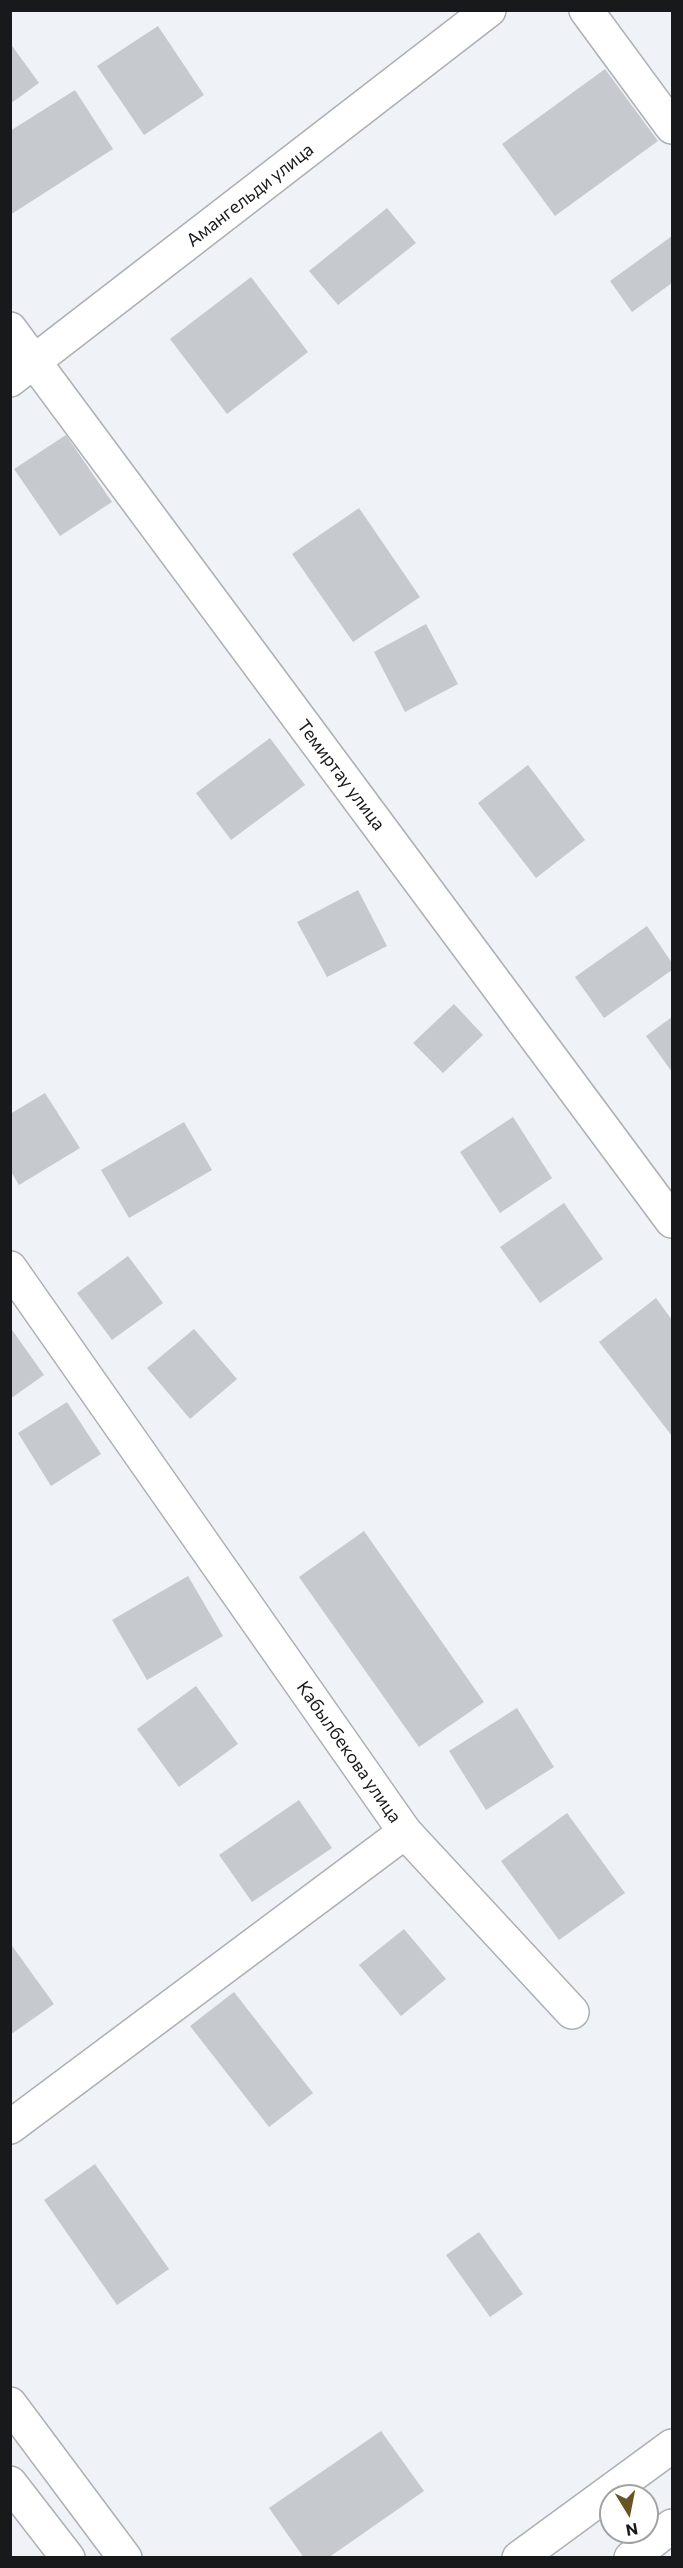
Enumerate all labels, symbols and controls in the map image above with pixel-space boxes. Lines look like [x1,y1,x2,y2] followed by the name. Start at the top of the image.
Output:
[182,139,318,251] street label: Амангельди улица
[292,715,390,835] street label: Темиртау улица
[292,1677,406,1827] street label: Кабылбекова улица
[599,2484,659,2544] north arrow
[624,2520,639,2541] text: N

